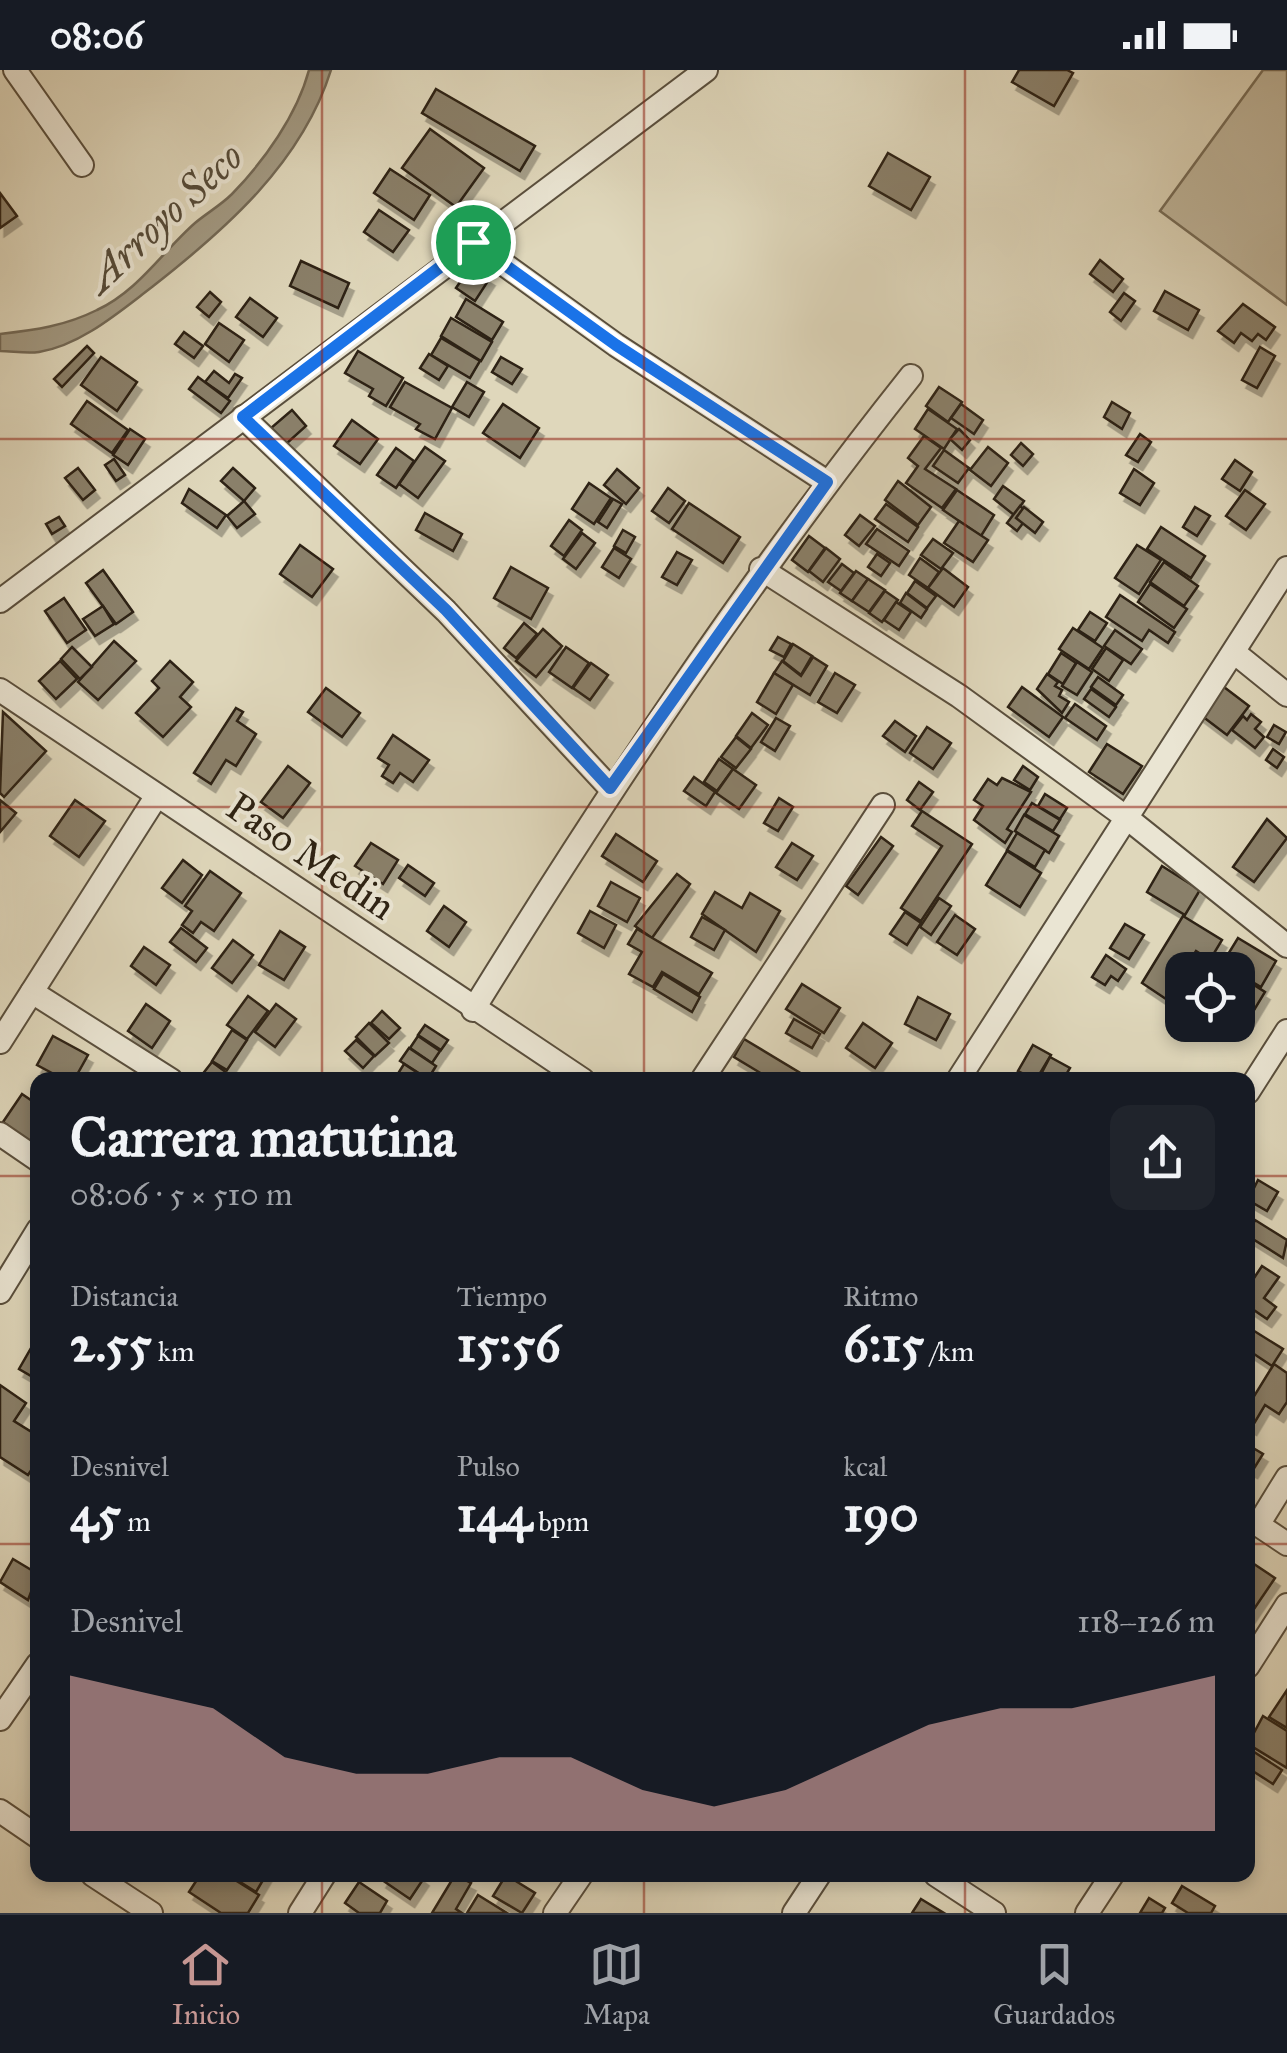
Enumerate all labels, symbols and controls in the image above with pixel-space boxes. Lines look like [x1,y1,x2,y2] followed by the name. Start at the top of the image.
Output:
[50,12,144,58] text: 08:06
[71,131,254,306] water label: Arroyo Seco
[431,200,516,285] pin
[446,215,501,270] icon: arrive
[217,782,405,930] street label: Paso Medin
[1165,952,1255,1042] map controls
[1165,952,1255,1042] button: locate
[70,1104,456,1171] text: Carrera matutina
[1110,1105,1215,1210] button: share
[70,1175,293,1214] text: 08:06 · 5 × 510 m
[70,1279,178,1314] text: Distancia
[457,1279,547,1314] text: Tiempo
[843,1279,918,1314] text: Ritmo
[70,1314,152,1375] text: 2.55
[457,1314,561,1375] text: 15:56
[843,1314,924,1375] text: 6:15
[152,1334,194,1369] text: km
[924,1334,974,1369] text: /km
[70,1449,169,1484] text: Desnivel
[457,1449,520,1484] text: Pulso
[843,1449,887,1484] text: kcal
[70,1484,121,1545] text: 45
[457,1484,532,1545] text: 144
[843,1484,919,1545] text: 190
[121,1504,151,1539] text: m
[532,1504,589,1539] text: bpm
[70,1602,183,1641] text: Desnivel
[1077,1602,1215,1641] text: 118–126 m
[172,1937,240,2032] tab: Inicio
[583,1937,650,2032] tab: Mapa
[993,1937,1115,2032] tab: Guardados

